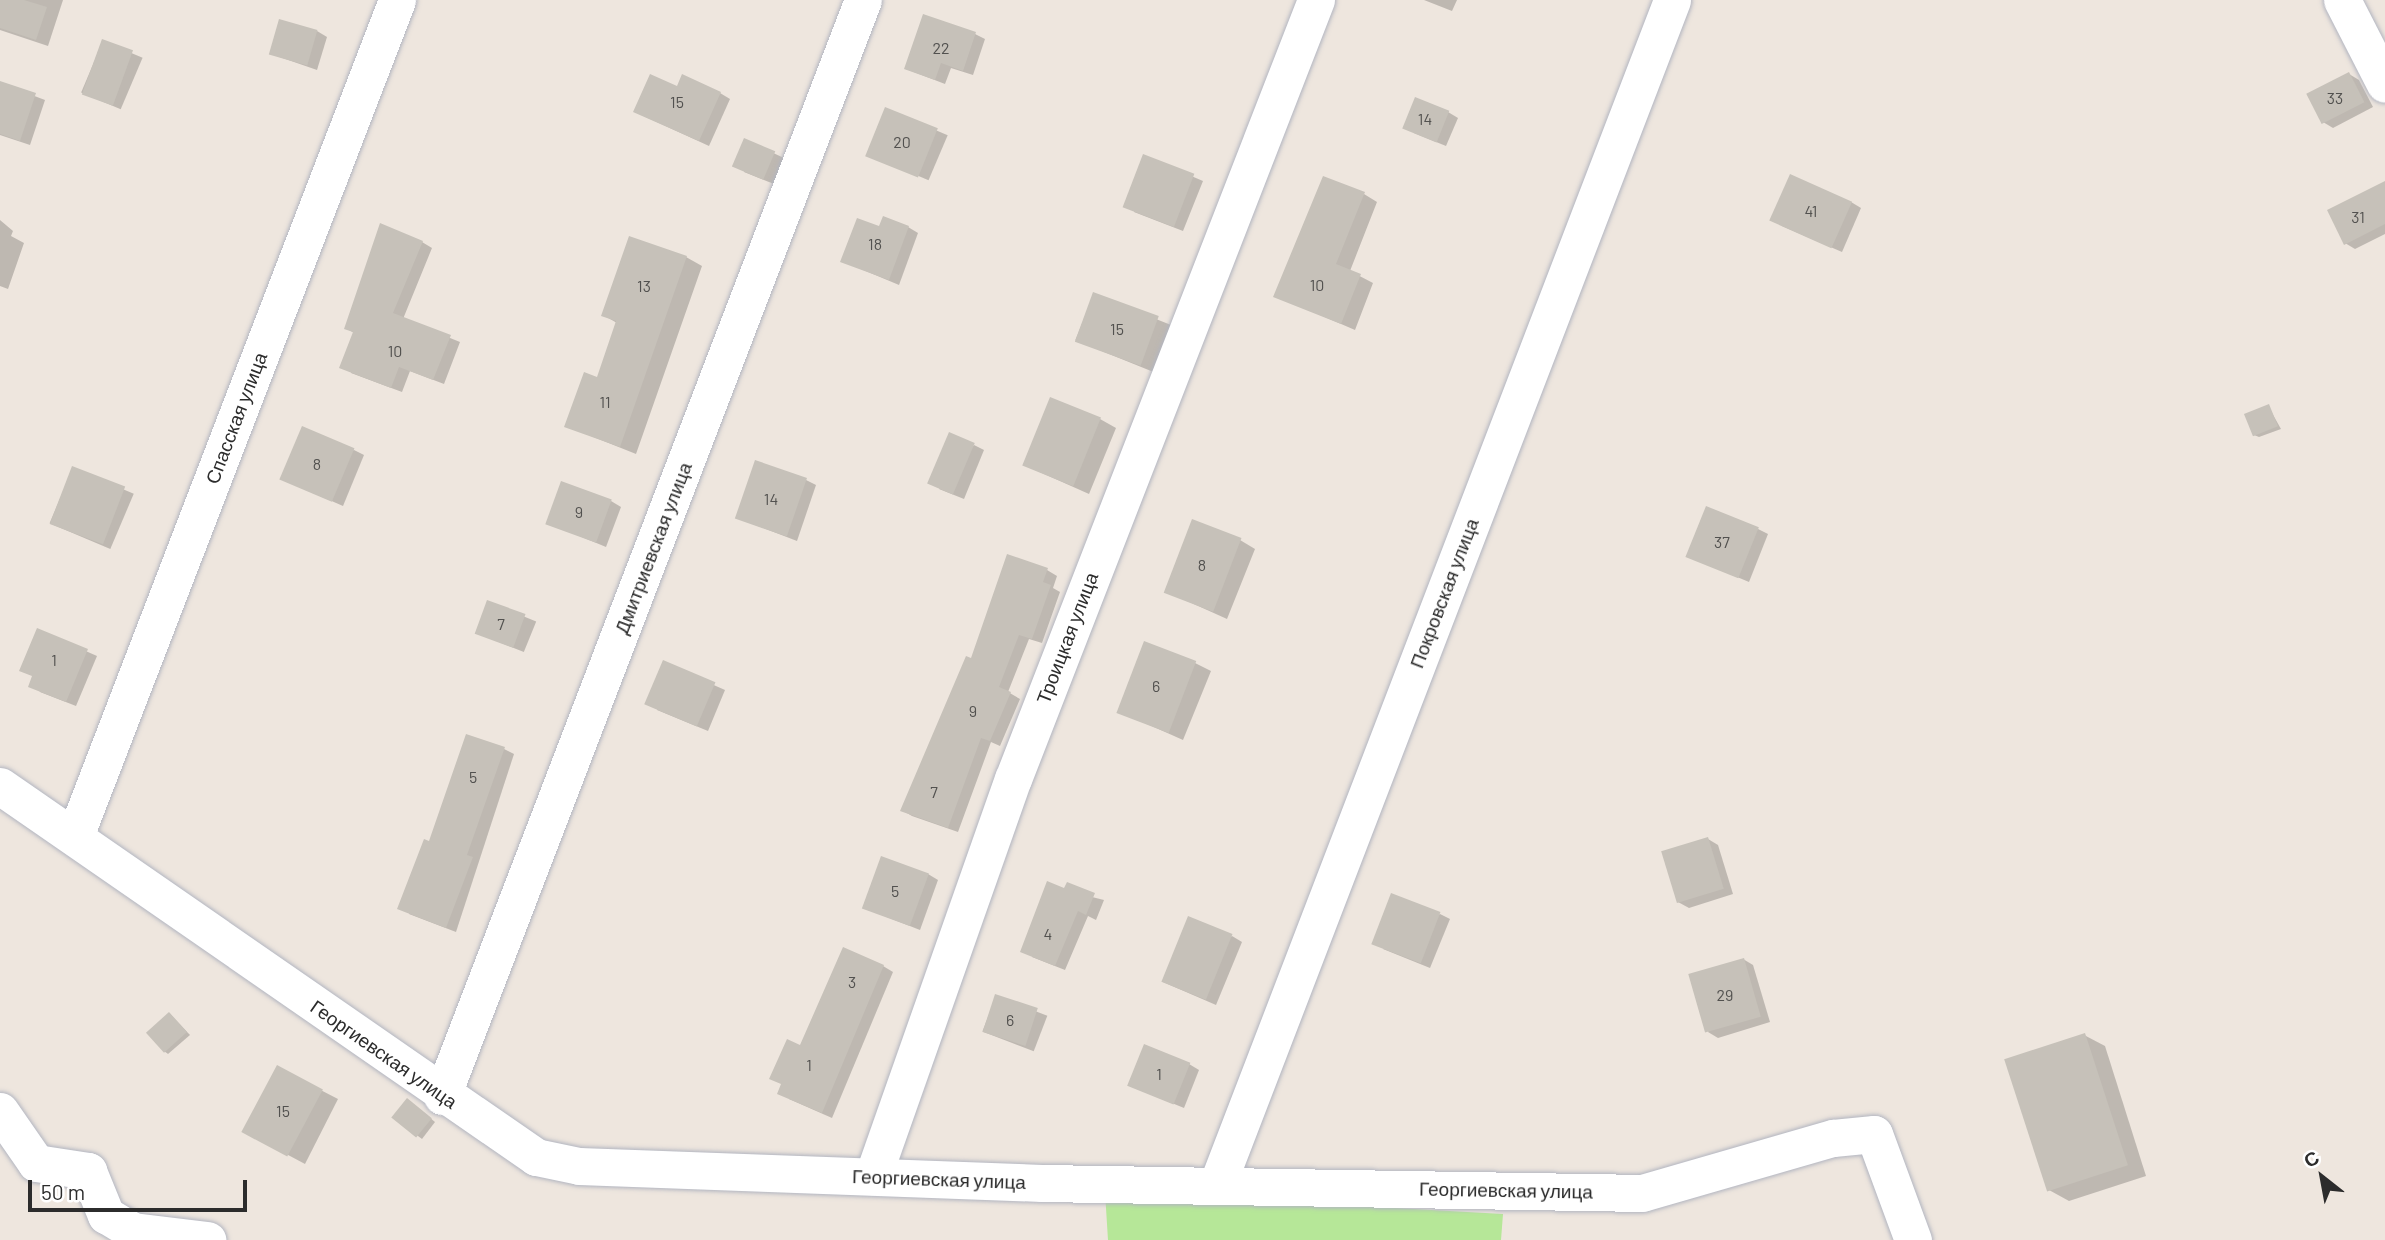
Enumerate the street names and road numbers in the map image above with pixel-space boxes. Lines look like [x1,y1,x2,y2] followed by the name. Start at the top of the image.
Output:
[200,349,272,487] street label: Спасская улица
[610,459,696,637] street label: Дмитриевская улица
[1405,515,1483,671] street label: Покровская улица
[1031,569,1103,707] street label: Троицкая улица
[306,995,462,1113] street label: Георгиевская улица
[852,1165,1026,1193] street label: Георгиевская улица
[1419,1177,1593,1203] street label: Георгиевская улица

